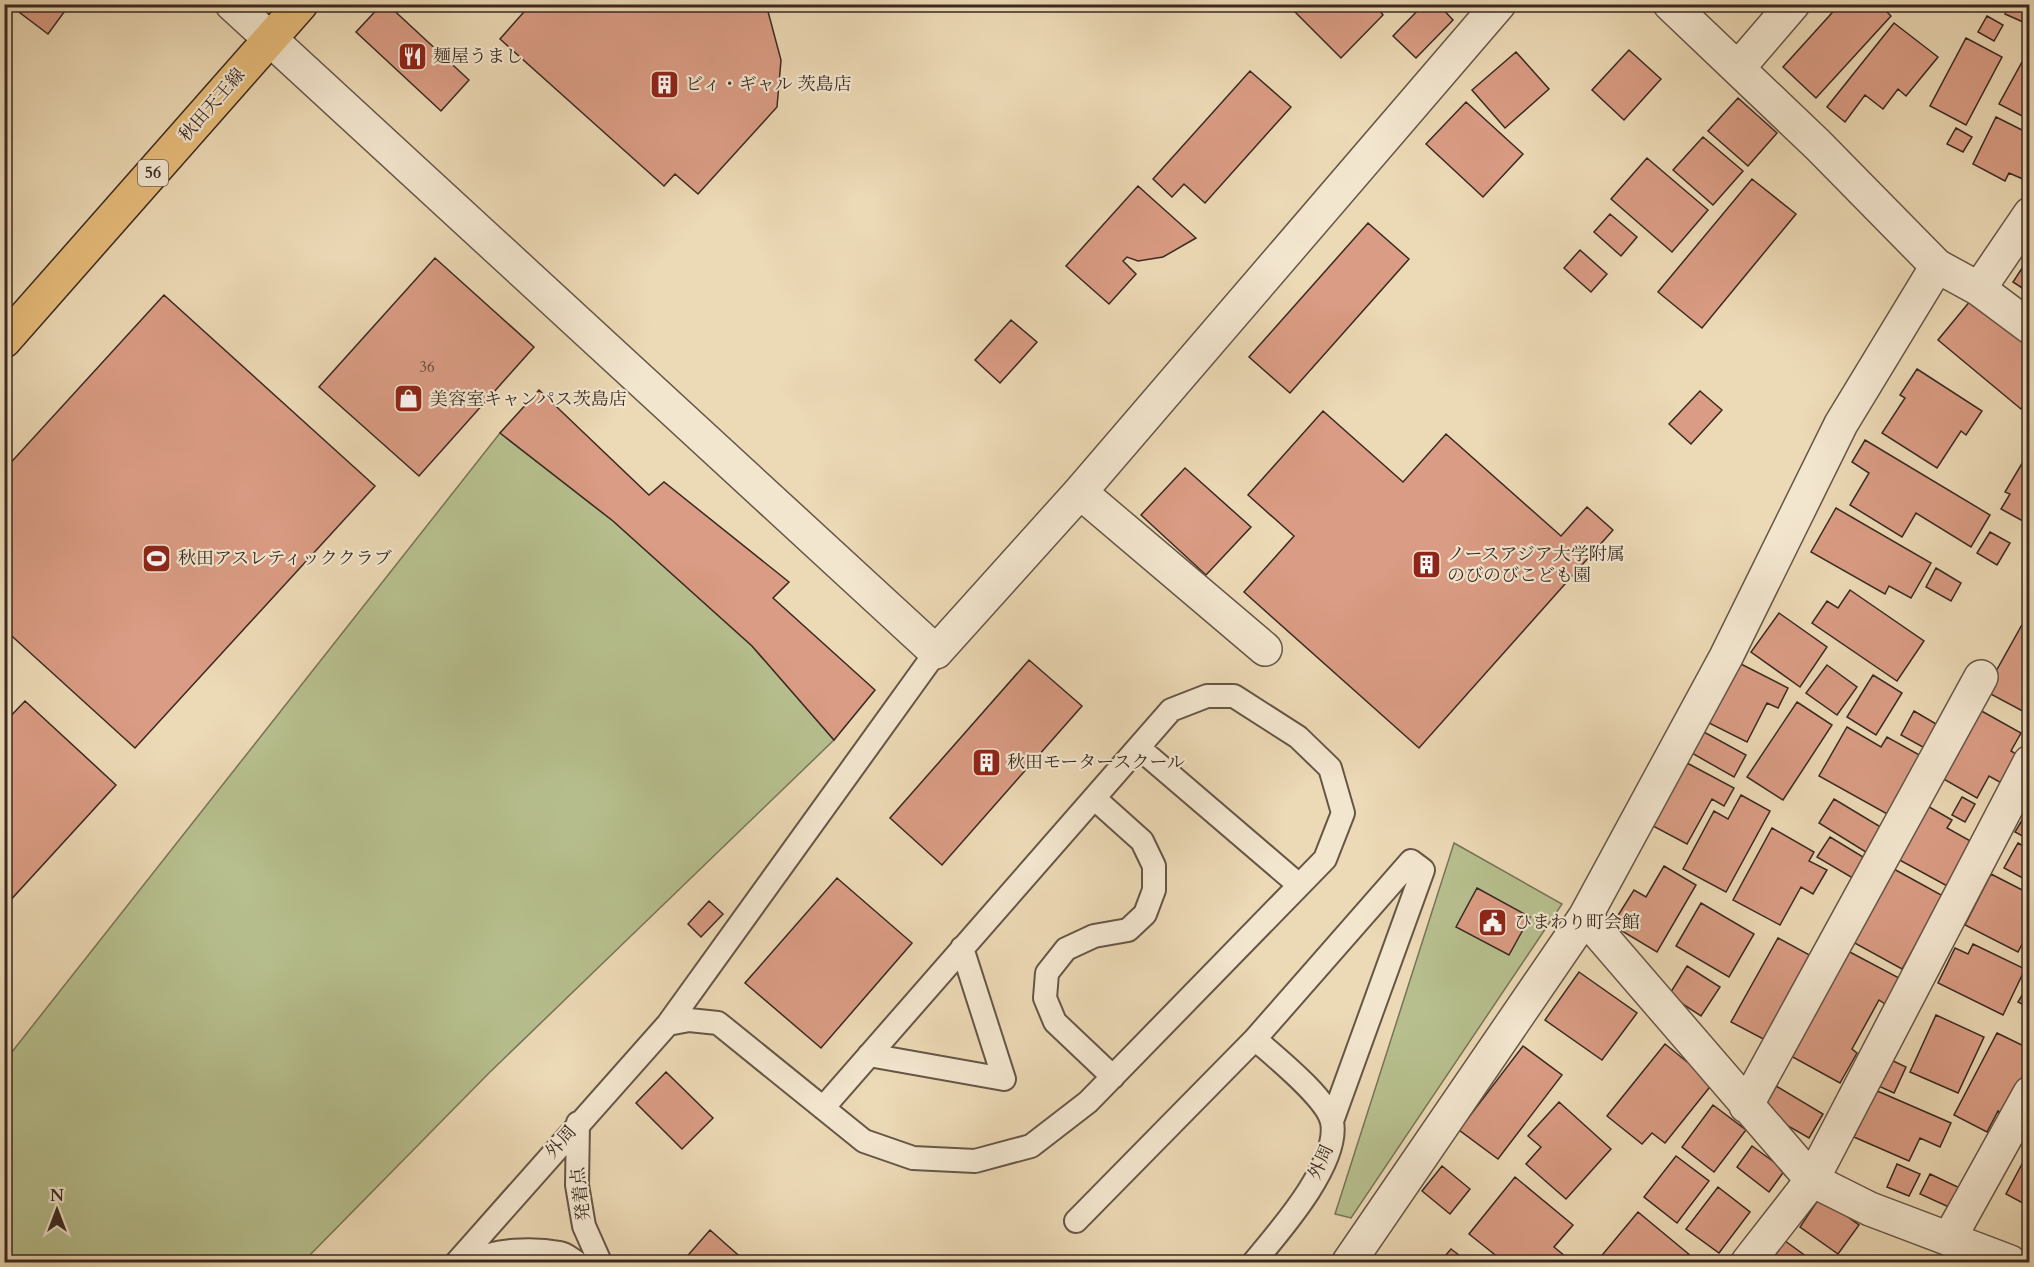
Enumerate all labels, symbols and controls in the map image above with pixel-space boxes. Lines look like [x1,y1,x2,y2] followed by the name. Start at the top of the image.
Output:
[396,40,428,72] restaurant icon: 麺屋うまし
[433,44,523,69] place label: 麺屋うまし
[173,63,251,147] street label: 秋田天王線
[648,68,680,100] building icon: ビィ・ギャル 茨島店
[685,72,851,97] place label: ビィ・ギャル 茨島店
[138,160,168,186] road number: 56
[419,357,435,377] house number: 36
[393,383,425,415] shop icon: 美容室キャンパス茨島店
[430,387,627,412] place label: 美容室キャンパス茨島店
[141,542,173,574] sports icon: 秋田アスレティッククラブ
[1447,542,1625,588] place label: ノースアジア大学附属 のびのびこども園
[178,546,392,571] place label: 秋田アスレティッククラブ
[1410,548,1442,580] building icon: ノースアジア大学附属 のびのびこども園
[970,746,1002,778] building icon: 秋田モータースクール
[1007,750,1185,775] place label: 秋田モータースクール
[1477,906,1509,938] public building icon: ひまわり町会館
[1514,910,1640,935] place label: ひまわり町会館
[540,1120,582,1164] street label: 外周
[1302,1140,1340,1184] street label: 外周
[565,1166,597,1222] street label: 発着点
[27,1180,87,1240] north arrow
[50,1185,64,1207] text: N

